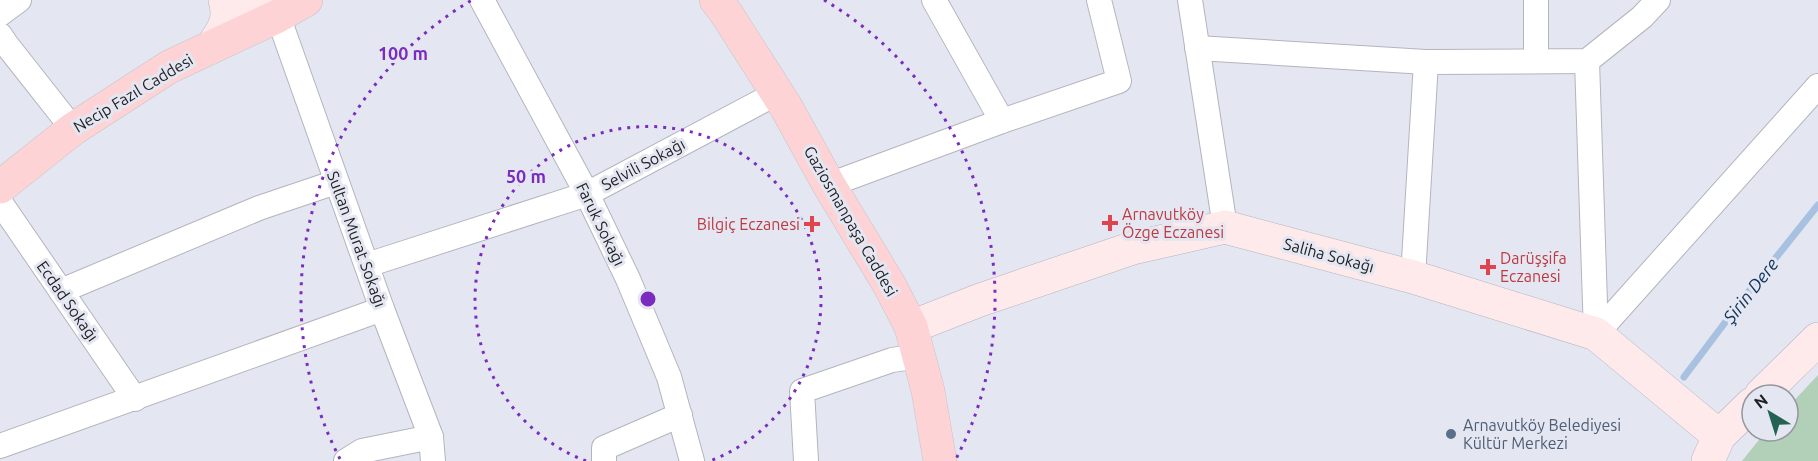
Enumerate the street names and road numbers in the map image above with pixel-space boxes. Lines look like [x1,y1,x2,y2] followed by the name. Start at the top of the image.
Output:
[70,50,196,136] street label: Necip Fazıl Caddesi
[598,134,688,194] street label: Selvili Sokağı
[801,143,901,299] street label: Gaziosmanpaşa Caddesi
[324,169,390,309] street label: Sultan Murat Sokağı
[573,180,629,268] street label: Faruk Sokağı
[1282,234,1376,276] street label: Saliha Sokağı
[34,257,102,345] street label: Ecdad Sokağı

